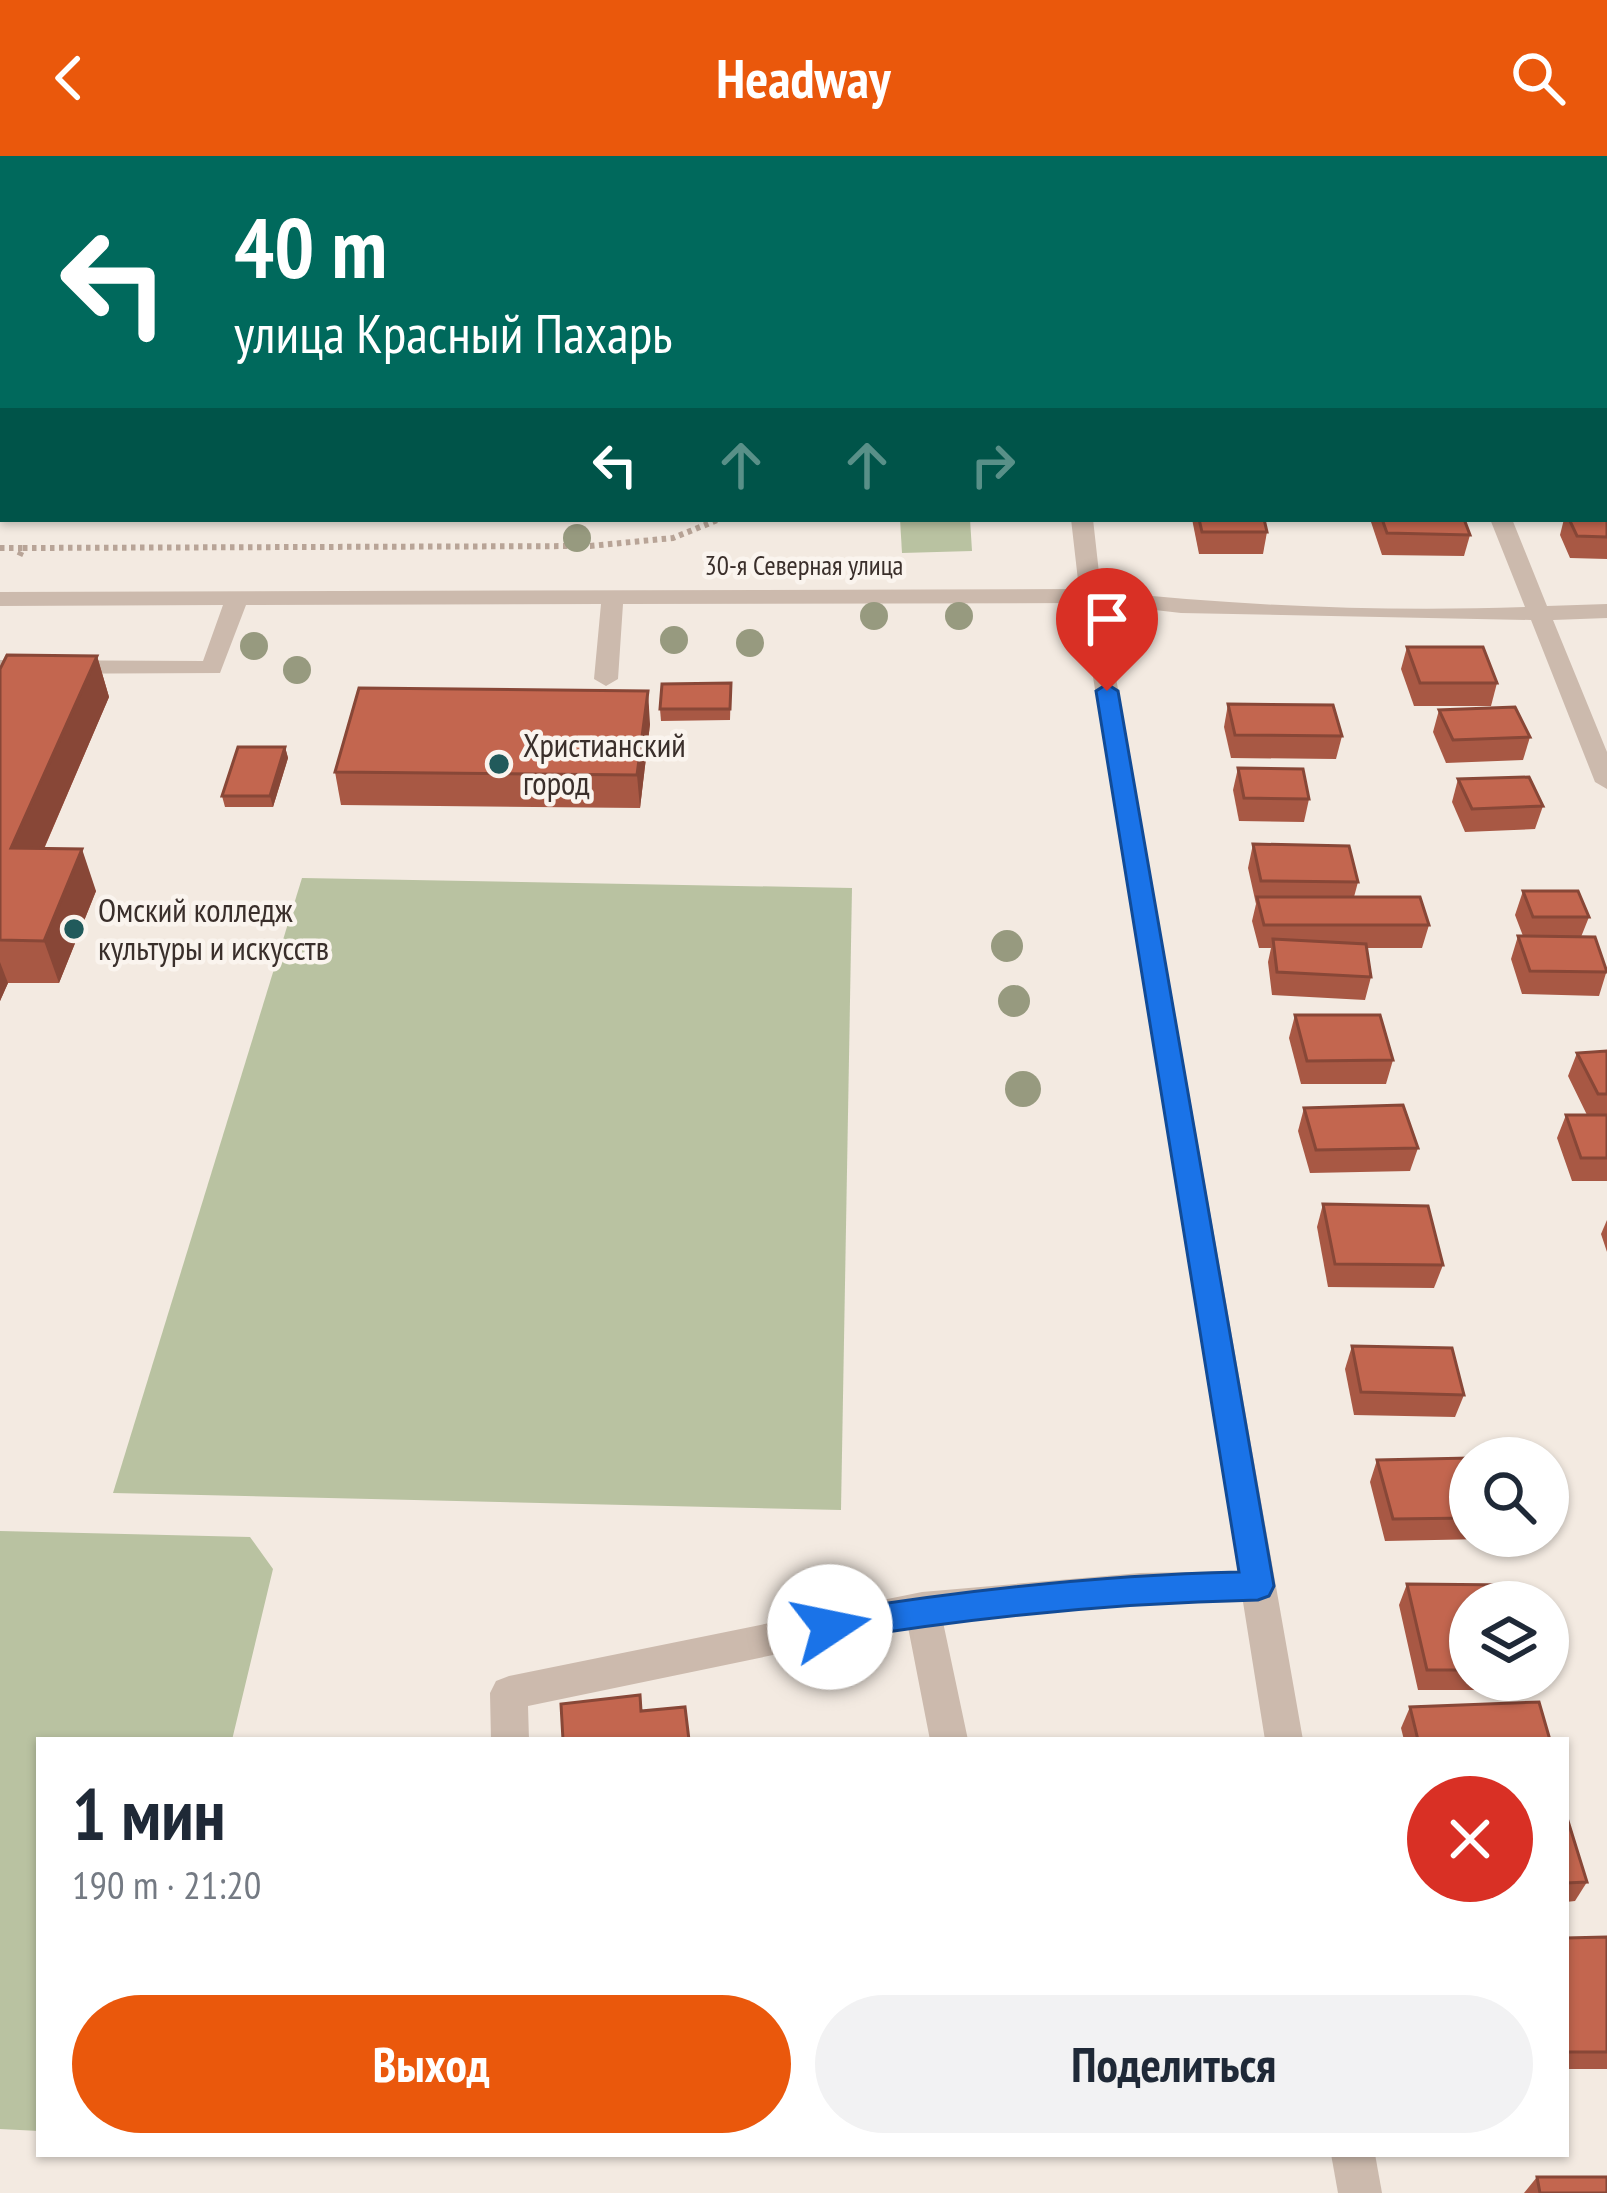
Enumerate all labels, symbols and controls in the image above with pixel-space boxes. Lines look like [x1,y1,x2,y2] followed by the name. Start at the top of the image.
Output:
[716,43,891,113] text: Headway
[36,45,102,111] icon: back
[1505,45,1571,111] icon: search
[234,192,387,301] text: 40 m
[36,204,192,360] icon: left
[234,298,672,368] text: улица Красный Пахарь
[582,432,648,498] icon: left
[708,432,774,498] icon: ahead
[834,432,900,498] icon: ahead
[960,432,1026,498] icon: right
[705,548,903,582] street label: 30-я Северная улица
[1056,568,1158,691] pin
[1074,586,1140,652] icon: arrive
[523,723,686,804] place label: Христианский город
[486,751,512,777] marker: Христианский город
[98,888,329,969] place label: Омский колледж культуры и искусств
[61,916,87,942] marker: Омский колледж культуры и искусств
[1449,1437,1569,1701] map controls
[1449,1437,1569,1557] button: search
[767,1564,893,1690] position arrow
[1449,1581,1569,1701] button: layers
[72,1767,226,1860] text: 1 мин
[1407,1776,1533,1902] button: close
[72,1859,261,1910] text: 190 m · 21:20
[72,1995,791,2133] button: Выход
[815,1995,1533,2133] button: Поделиться

